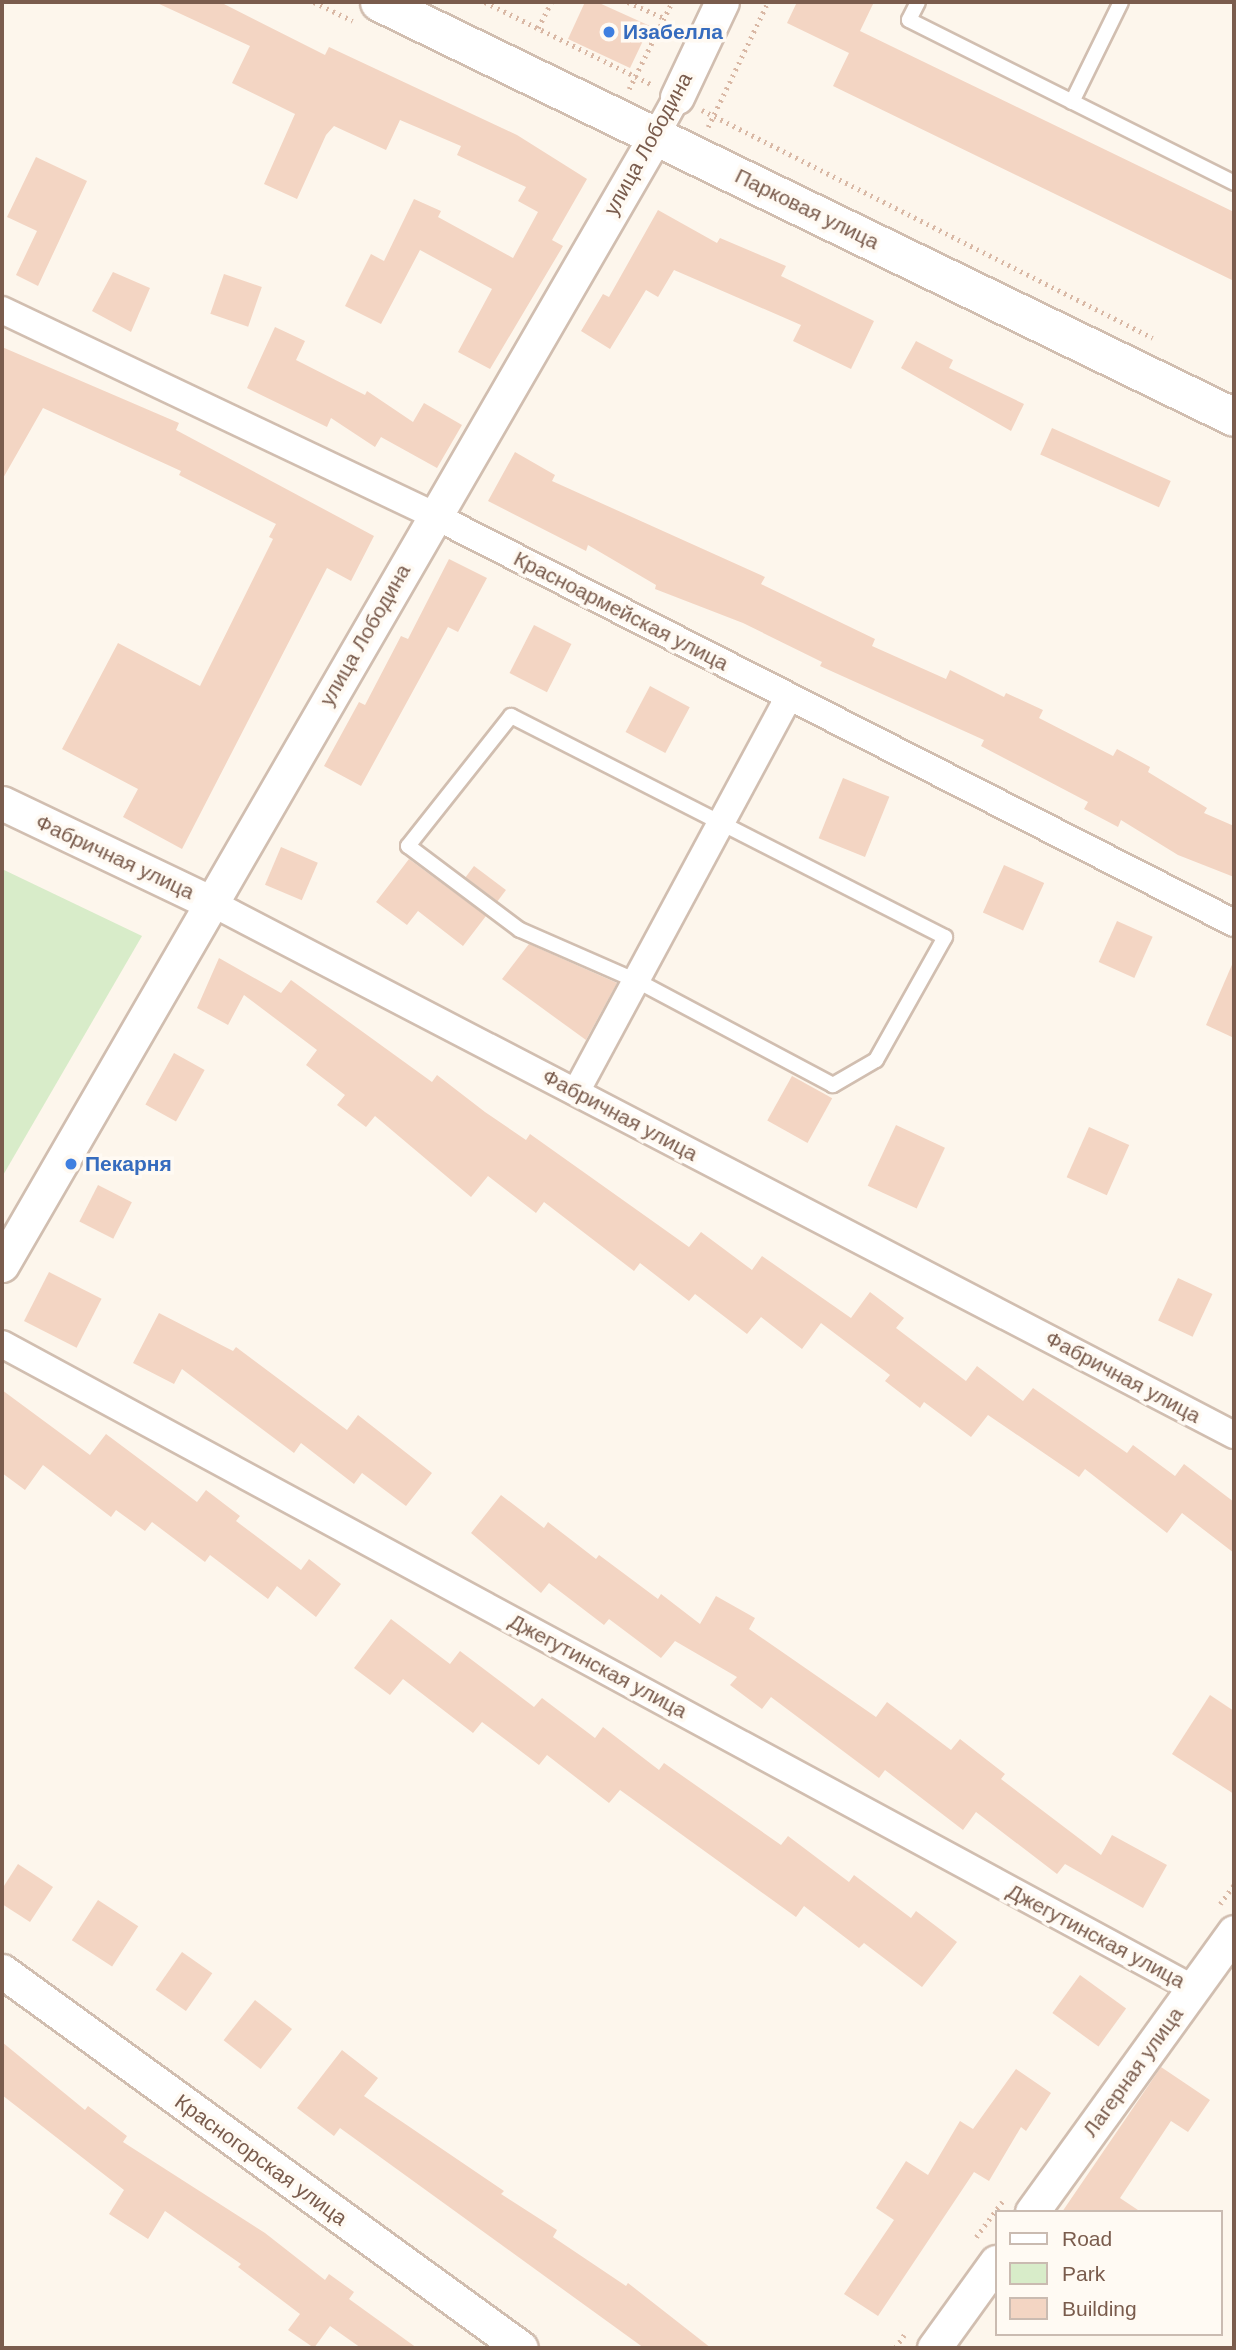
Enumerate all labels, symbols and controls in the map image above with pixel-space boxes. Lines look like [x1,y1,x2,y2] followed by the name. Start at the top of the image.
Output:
[623,19,723,45] place label: Изабелла
[601,24,617,40] marker: Изабелла
[598,68,698,220] street label: улица Лободина
[731,163,883,255] street label: Парковая улица
[510,546,732,676] street label: Красноармейская улица
[314,560,416,710] street label: улица Лободина
[32,809,198,905] street label: Фабричная улица
[538,1063,702,1167] street label: Фабричная улица
[85,1151,172,1177] place label: Пекарня
[63,1156,79,1172] marker: Пекарня
[1041,1325,1205,1429] street label: Фабричная улица
[505,1608,691,1724] street label: Джегутинская улица
[1003,1878,1189,1994] street label: Джегутинская улица
[1077,2002,1189,2142] street label: Лагерная улица
[170,2089,352,2231] street label: Красногорская улица
[995,2210,1222,2336] legend
[1062,2227,1112,2250] text: Road
[1062,2262,1105,2285] text: Park
[1062,2297,1137,2320] text: Building

